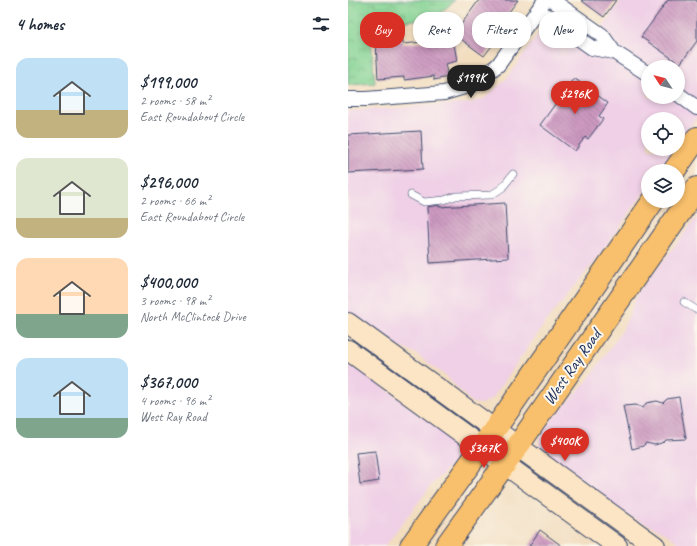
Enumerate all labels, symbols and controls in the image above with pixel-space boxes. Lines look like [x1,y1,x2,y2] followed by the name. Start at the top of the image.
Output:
[360,12,405,48] chip: Buy
[413,12,464,48] chip: Rent
[472,12,531,48] chip: Filters
[539,12,587,48] chip: New
[310,13,332,35] icon: filters
[16,14,64,35] text: 4 homes
[641,60,685,104] north arrow
[641,60,685,208] map controls
[443,65,499,99] pin: $199K
[456,70,486,86] text: $199K
[140,72,197,93] text: $199,000
[48,74,96,122] icon: home
[547,81,603,115] pin: $296K
[560,86,590,102] text: $296K
[140,93,210,109] text: 2 rooms · 58 m²
[140,109,244,125] text: East Roundabout Circle
[641,112,685,156] button: locate
[641,164,685,208] button: layers
[140,172,197,193] text: $296,000
[48,174,96,222] icon: home
[140,193,210,209] text: 2 rooms · 66 m²
[140,209,244,225] text: East Roundabout Circle
[140,272,197,293] text: $400,000
[48,274,96,322] icon: home
[140,293,210,309] text: 3 rooms · 98 m²
[140,309,246,325] text: North McClintock Drive
[538,323,607,409] street label: West Ray Road
[140,372,197,393] text: $367,000
[48,374,96,422] icon: home
[140,393,210,409] text: 4 rooms · 96 m²
[140,409,207,425] text: West Ray Road
[537,428,593,462] pin: $400K
[550,433,580,449] text: $400K
[456,435,512,469] pin: $367K
[469,440,499,456] text: $367K

